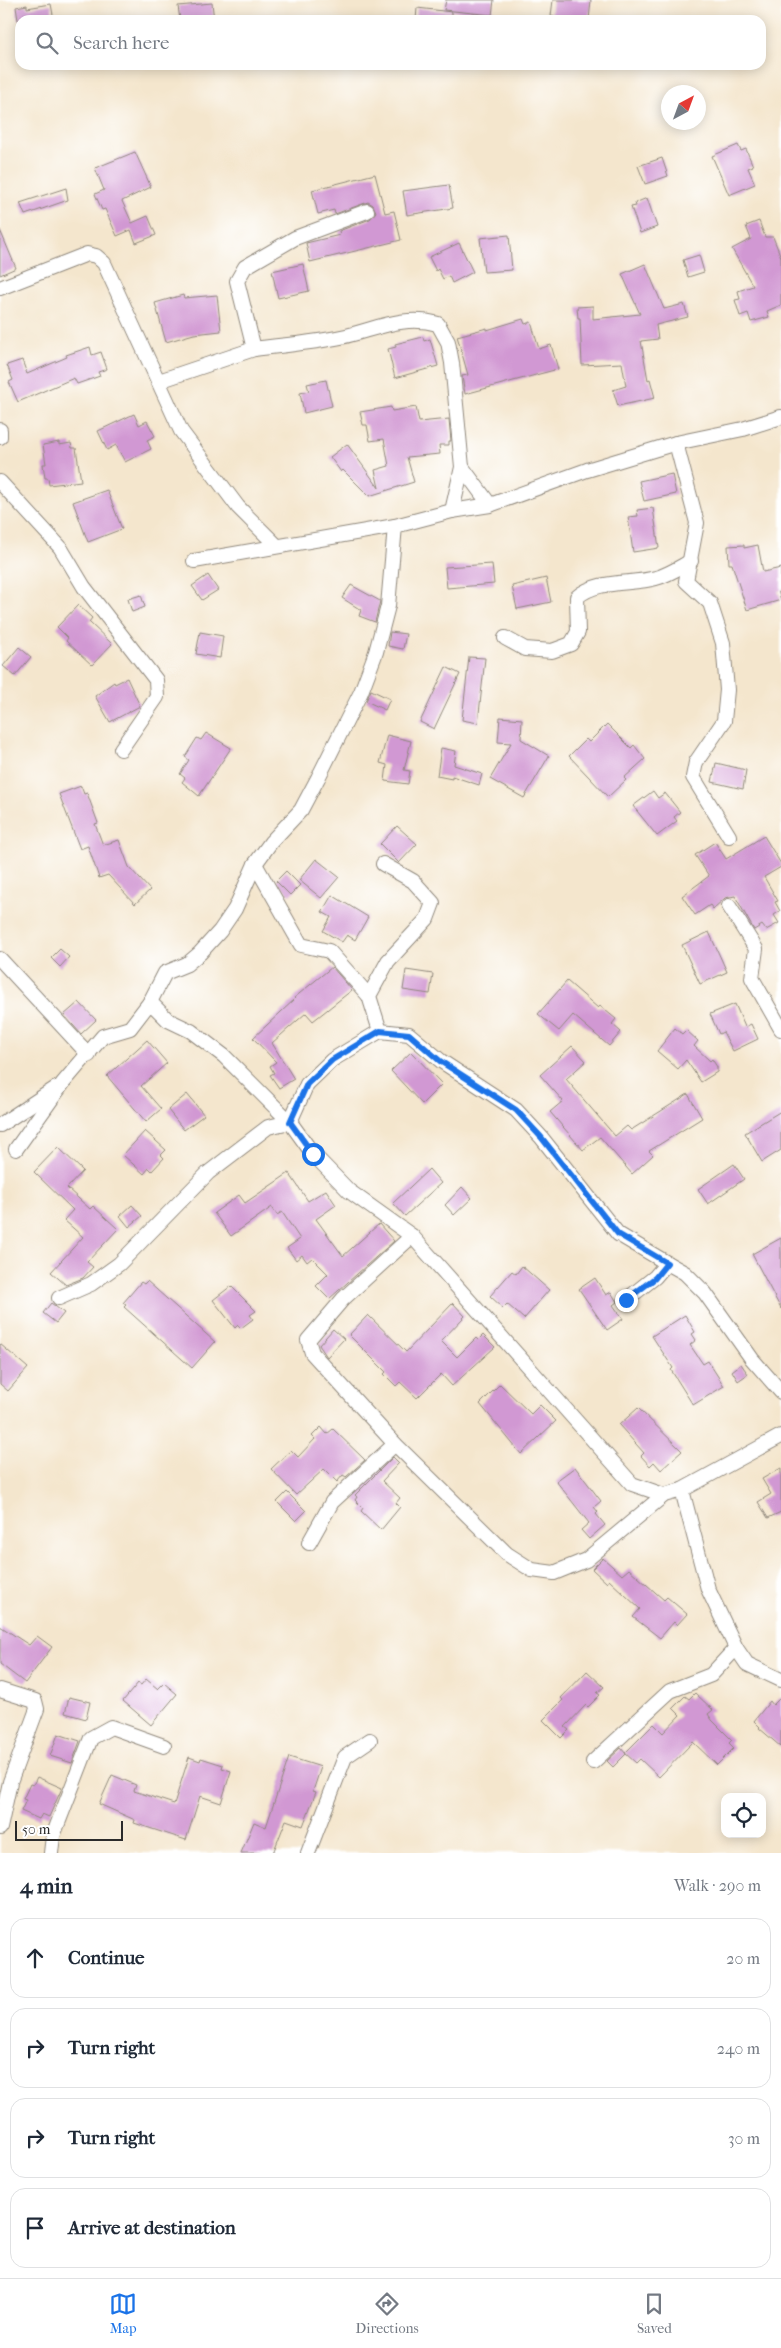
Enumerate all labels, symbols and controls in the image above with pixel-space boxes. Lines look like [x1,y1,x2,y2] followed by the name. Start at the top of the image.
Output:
[15,15,766,70] search box
[33,29,61,57] icon: search
[73,32,169,54] text: Search here
[661,85,706,130] north arrow
[302,1143,325,1166] route start
[615,1289,638,1312] route end
[721,1793,766,1838] map controls
[721,1793,766,1838] button: locate
[15,1818,122,1841] scale bar
[22,1821,50,1838] text: 50 m
[20,1874,73,1898] text: 4 min
[674,1876,761,1895] text: Walk · 290 m
[21,1944,49,1972] icon: ahead
[68,1947,144,1969] text: Continue
[726,1949,760,1968] text: 20 m
[21,2034,49,2062] icon: right
[68,2037,155,2059] text: Turn right
[717,2039,760,2058] text: 240 m
[21,2124,49,2152] icon: right
[68,2127,155,2149] text: Turn right
[728,2129,760,2148] text: 30 m
[21,2214,49,2242] icon: arrive
[68,2217,236,2239] text: Arrive at destination
[109,2290,137,2337] tab: Map
[356,2290,419,2337] tab: Directions
[637,2290,672,2337] tab: Saved

